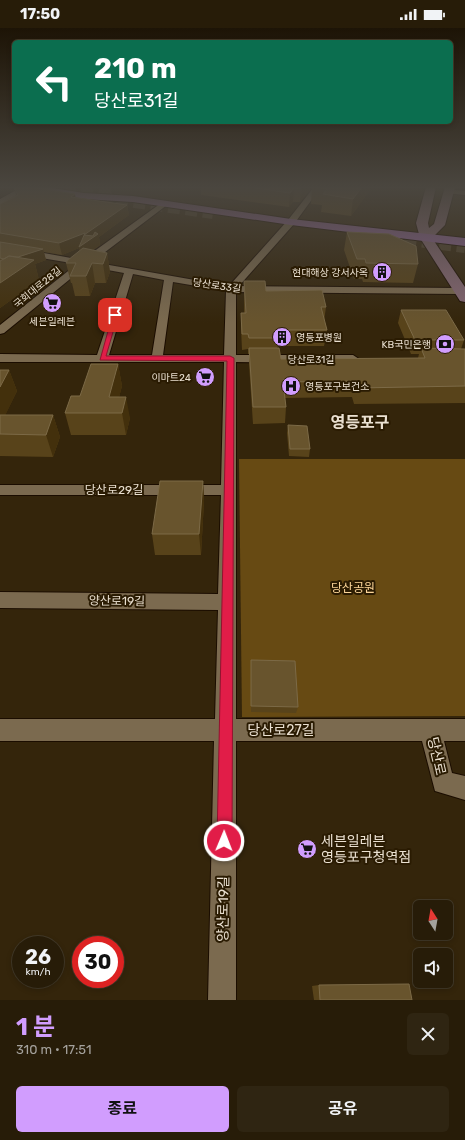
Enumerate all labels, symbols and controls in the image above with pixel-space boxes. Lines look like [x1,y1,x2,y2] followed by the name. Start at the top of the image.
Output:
[20,5,60,23] text: 17:50
[94,52,177,85] text: 210 m
[28,56,80,108] icon: left
[94,90,178,112] text: 당산로31길
[371,261,393,283] building icon: 현대해상 강서사옥
[11,265,64,311] street label: 국회대로28길
[292,267,368,279] place label: 현대해상 강서사옥
[192,277,242,295] street label: 당산로33길
[41,292,63,314] supermarket icon: 세븐일레븐
[98,298,132,332] pin
[104,304,126,326] icon: arrive
[29,316,75,328] place label: 세븐일레븐
[271,326,293,348] building icon: 영등포병원
[296,332,342,344] place label: 영등포병원
[434,333,456,355] bank icon: KB국민은행
[382,339,431,351] place label: KB국민은행
[288,354,334,366] street label: 당산로31길
[194,366,216,388] supermarket icon: 이마트24
[151,372,191,384] place label: 이마트24
[280,375,302,397] hospital icon: 영등포구보건소
[305,381,369,393] place label: 영등포구보건소
[331,413,389,432] district label: 영등포구
[85,483,143,497] street label: 당산로29길
[331,581,375,595] park label: 당산공원
[89,594,145,608] street label: 양산로19길
[248,722,314,739] street label: 당산로27길
[424,735,449,777] street label: 당산로
[203,820,245,862] position arrow
[321,833,411,866] place label: 세븐일레븐 영등포구청역점
[296,838,318,860] supermarket icon: 세븐일레븐 영등포구청역점
[214,876,233,942] street label: 양산로19길
[413,900,453,940] north arrow
[413,900,453,988] map controls
[72,936,124,988] speed limit sign: 30
[25,945,51,969] text: 26
[413,948,453,988] button: sound
[26,966,50,978] text: km/h
[16,1013,55,1041] text: 1 분
[407,1013,449,1055] button: close
[16,1042,91,1057] text: 310 m · 17:51
[16,1086,229,1132] button: 종료
[237,1086,449,1132] button: 공유

